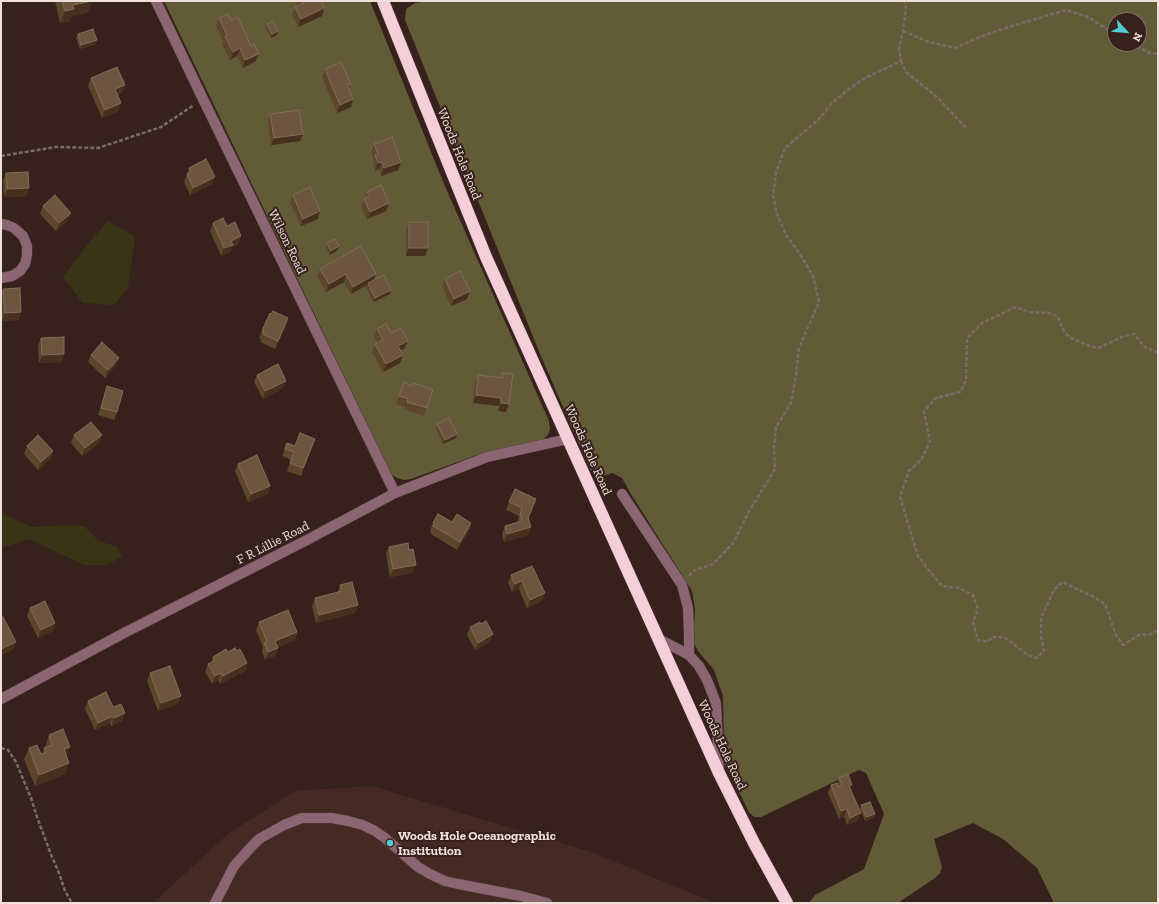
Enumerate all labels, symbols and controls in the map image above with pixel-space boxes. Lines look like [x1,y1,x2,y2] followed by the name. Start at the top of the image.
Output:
[1107,12,1147,52] north arrow
[1130,30,1145,44] text: N
[434,106,484,202] street label: Woods Hole Road
[265,207,309,277] street label: Wilson Road
[561,402,615,498] street label: Woods Hole Road
[234,518,312,568] street label: F R Lillie Road
[694,698,750,792] street label: Woods Hole Road
[398,828,556,859] place label: Woods Hole Oceanographic Institution
[385,838,395,848] marker: Woods Hole Oceanographic Institution

